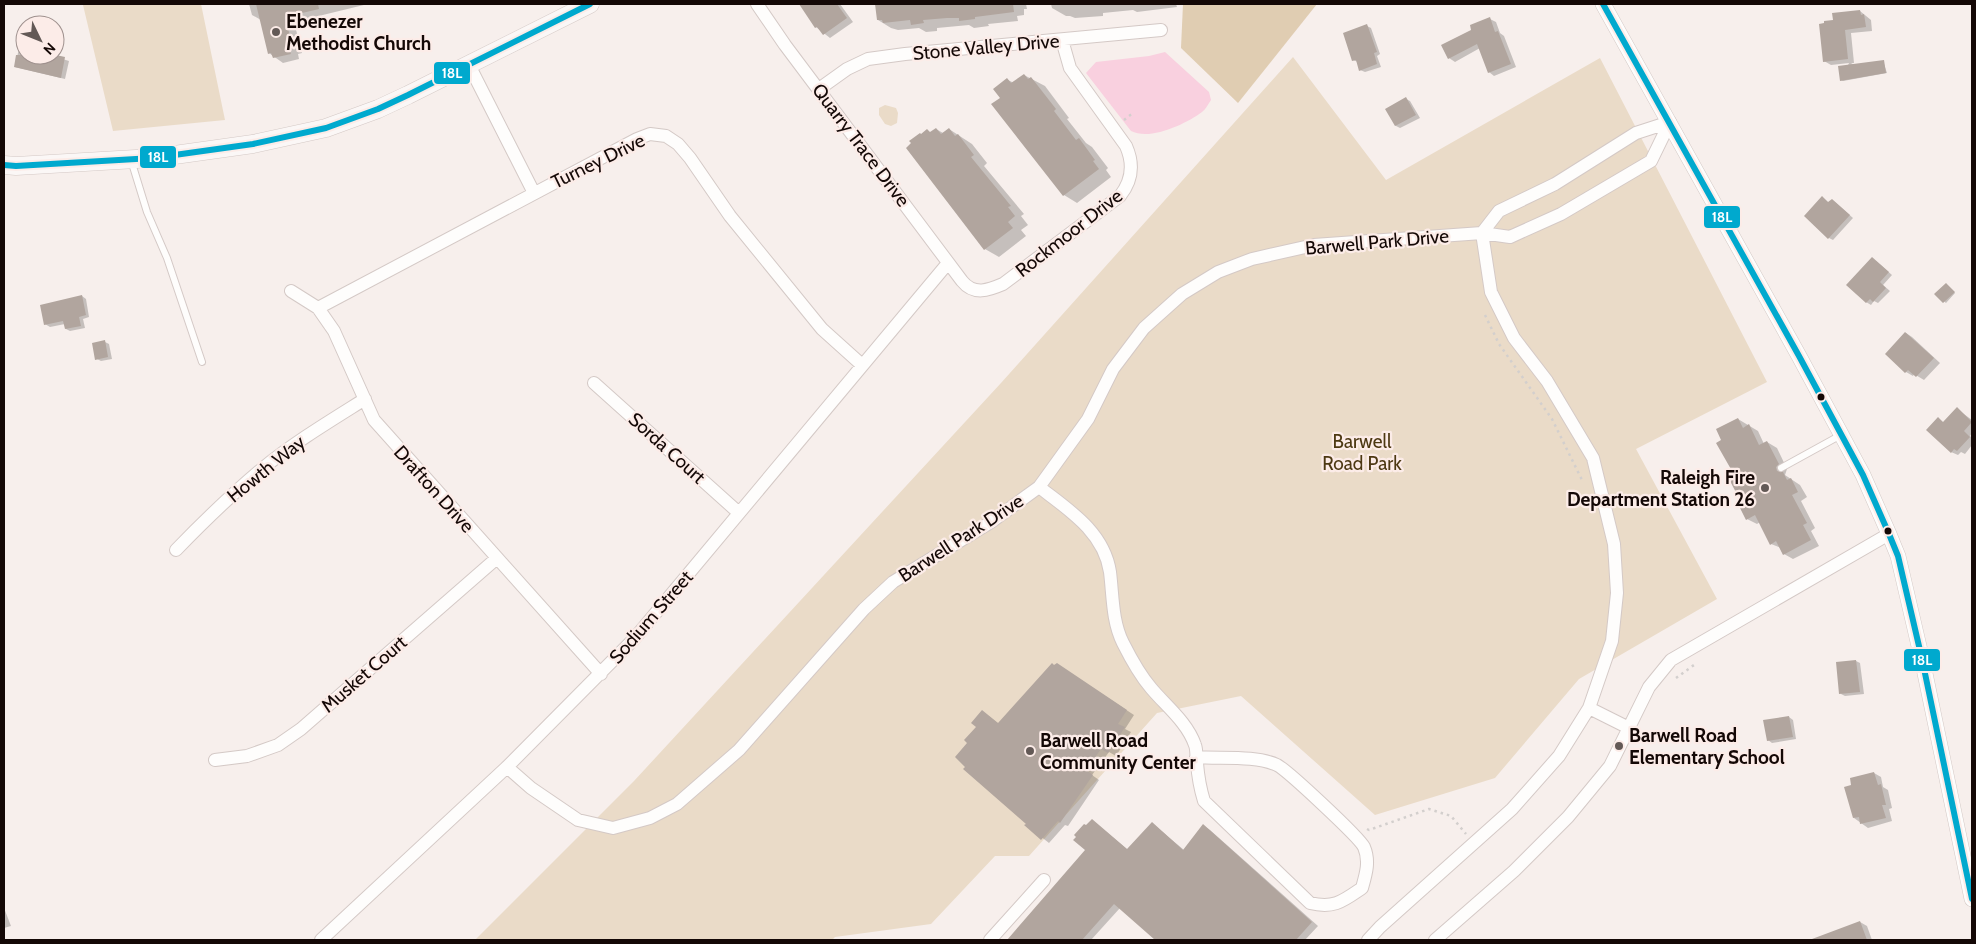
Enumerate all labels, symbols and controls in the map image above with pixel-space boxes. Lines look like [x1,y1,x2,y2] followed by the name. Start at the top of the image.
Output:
[286,10,431,55] place label: Ebenezer Methodist Church
[15,15,65,65] north arrow
[270,26,282,38] marker: Ebenezer Methodist Church
[912,29,1061,65] street label: Stone Valley Drive
[40,39,59,59] text: N
[433,61,471,85] line badge: 18L
[442,64,462,82] text: 18L
[807,79,915,211] street label: Quarry Trace Drive
[547,128,649,194] street label: Turney Drive
[139,145,177,169] line badge: 18L
[148,148,168,166] text: 18L
[1011,184,1127,282] street label: Rockmoor Drive
[1703,205,1741,229] line badge: 18L
[1712,208,1732,226] text: 18L
[1304,224,1450,260] street label: Barwell Park Drive
[1816,392,1826,402] unlabelled marker
[624,408,711,489] street label: Sorda Court
[222,430,310,507] street label: Howth Way
[1322,430,1402,475] park label: Barwell Road Park
[389,441,479,537] street label: Drafton Drive
[1567,466,1755,511] place label: Raleigh Fire Department Station 26
[1759,482,1771,494] marker: Raleigh Fire Department Station 26
[894,489,1028,587] street label: Barwell Park Drive
[1883,526,1893,536] unlabelled marker
[604,565,698,668] street label: Sodium Street
[317,630,412,717] street label: Musket Court
[1903,648,1941,672] line badge: 18L
[1912,651,1932,669] text: 18L
[1629,724,1785,769] place label: Barwell Road Elementary School
[1040,729,1197,774] place label: Barwell Road Community Center
[1613,740,1625,752] marker: Barwell Road Elementary School
[1024,745,1036,757] marker: Barwell Road Community Center

